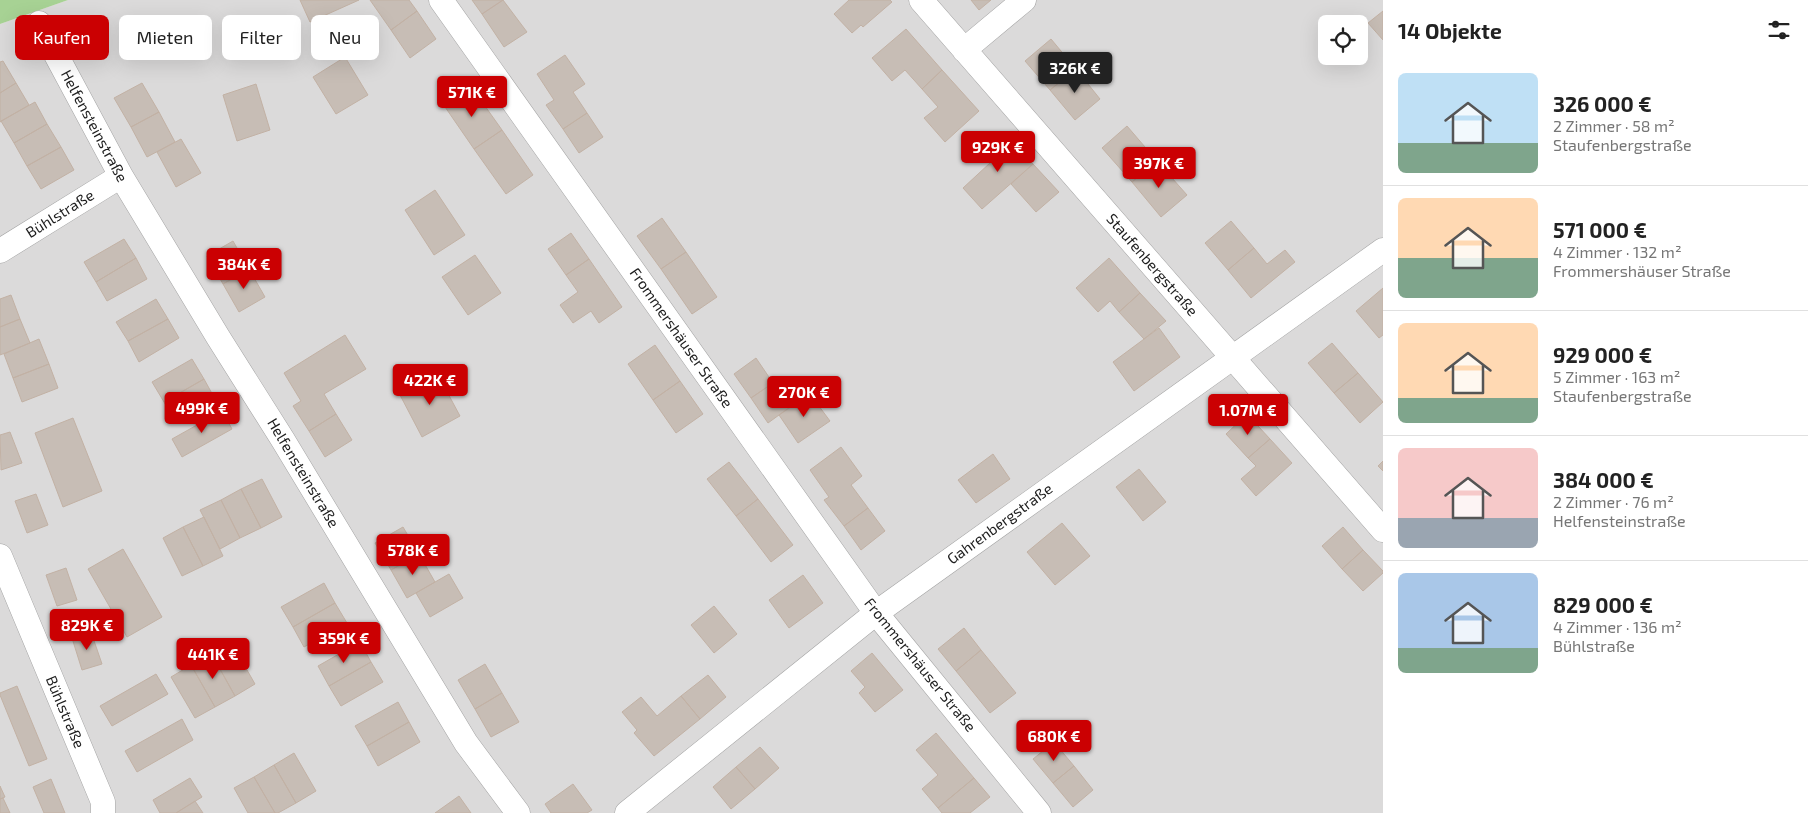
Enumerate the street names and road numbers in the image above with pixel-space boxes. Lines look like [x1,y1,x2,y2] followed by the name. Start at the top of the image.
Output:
[58,66,132,185] street label: Helfensteinstraße
[22,185,97,241] street label: Bühlstraße
[1103,209,1202,319] street label: Staufenbergstraße
[627,264,737,411] street label: Frommershäuser Straße
[264,415,344,530] street label: Helfensteinstraße
[943,479,1056,567] street label: Gahrenbergstraße
[861,594,980,735] street label: Frommershäuser Straße
[43,673,89,750] street label: Bühlstraße

